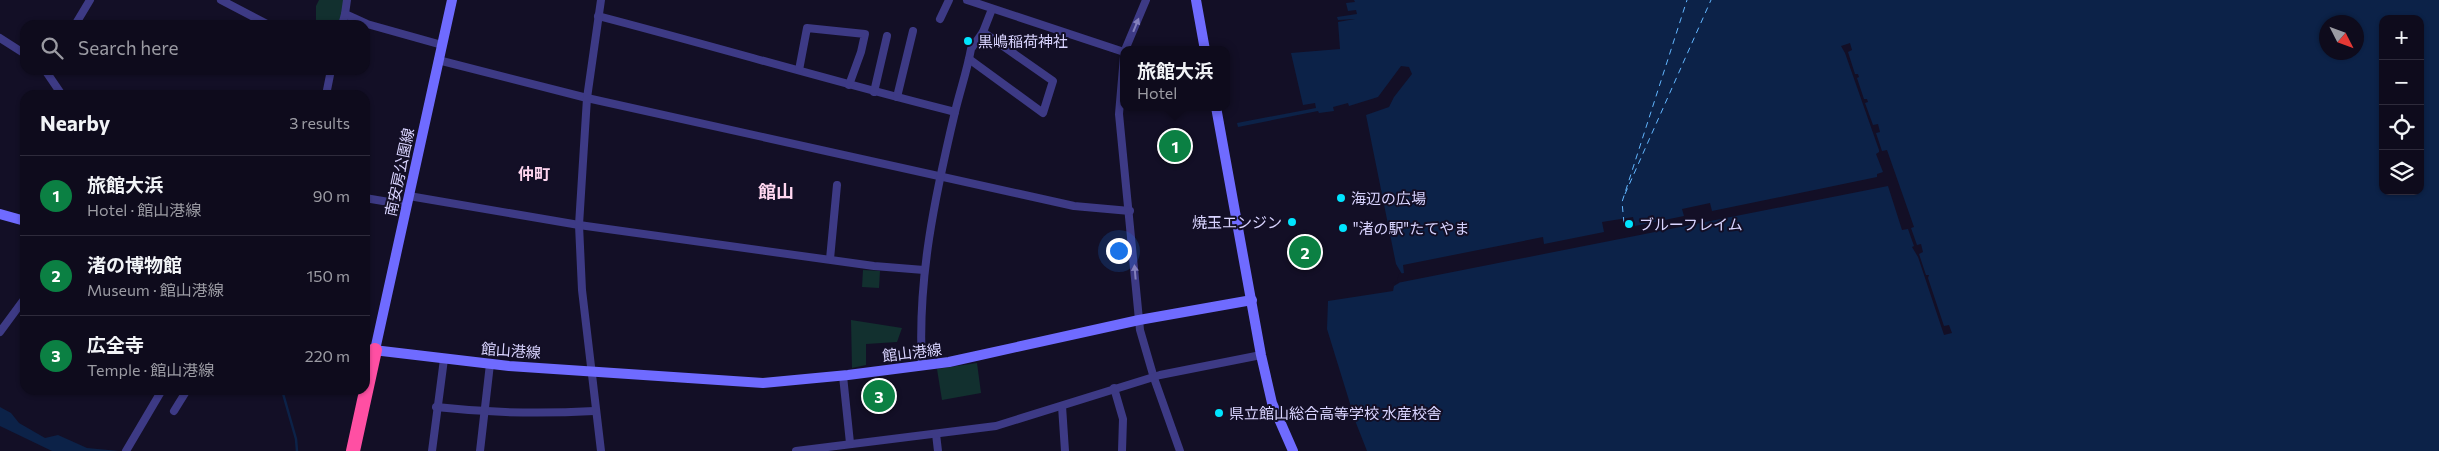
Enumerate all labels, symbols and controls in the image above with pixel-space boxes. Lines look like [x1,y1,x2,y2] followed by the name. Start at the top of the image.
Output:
[2319,15,2364,60] north arrow
[2379,15,2424,195] map controls
[2379,15,2424,60] button: +
[1132,18,1140,32] one-way arrow
[20,20,370,75] search box
[978,32,1068,50] place label: 黒嶋稲荷神社
[38,34,66,62] icon: search
[962,35,974,47] marker: 黒嶋稲荷神社
[78,36,178,59] text: Search here
[1120,46,1230,111] popup
[1137,59,1213,82] text: 旅館大浜
[2379,60,2424,105] button: −
[1137,83,1177,102] text: Hotel
[2379,105,2424,150] button: locate
[40,110,110,135] text: Nearby
[289,113,350,132] text: 3 results
[381,126,417,218] street label: 南安房公園線
[1159,127,1191,165] pin: 1
[2379,150,2424,195] button: layers
[518,164,550,183] district label: 仲町
[87,173,163,196] text: 旅館大浜
[758,180,794,202] district label: 館山
[52,186,60,205] text: 1
[313,186,350,205] text: 90 m
[1351,189,1426,207] place label: 海辺の広場
[1335,192,1347,204] marker: 海辺の広場
[87,200,201,219] text: Hotel · 館山港線
[1192,213,1282,231] place label: 焼玉エンジン
[1639,215,1743,233] place label: ブルーフレイム
[1286,216,1298,228] marker: 焼玉エンジン
[1623,218,1635,230] marker: ブルーフレイム
[1353,219,1469,237] place label: "渚の駅"たてやま
[1337,222,1349,234] marker: "渚の駅"たてやま
[1289,233,1321,271] pin: 2
[1106,238,1132,264] your location
[87,253,182,276] text: 渚の博物館
[1131,263,1139,279] one-way arrow
[51,266,61,285] text: 2
[307,266,350,285] text: 150 m
[87,280,224,299] text: Museum · 館山港線
[87,333,144,356] text: 広全寺
[480,339,542,361] street label: 館山港線
[881,339,943,365] street label: 館山港線
[51,346,61,365] text: 3
[305,346,350,365] text: 220 m
[87,360,214,379] text: Temple · 館山港線
[863,377,895,415] pin: 3
[1229,404,1442,422] place label: 県立館山総合高等学校 水産校舎
[1213,407,1225,419] marker: 県立館山総合高等学校 水産校舎

